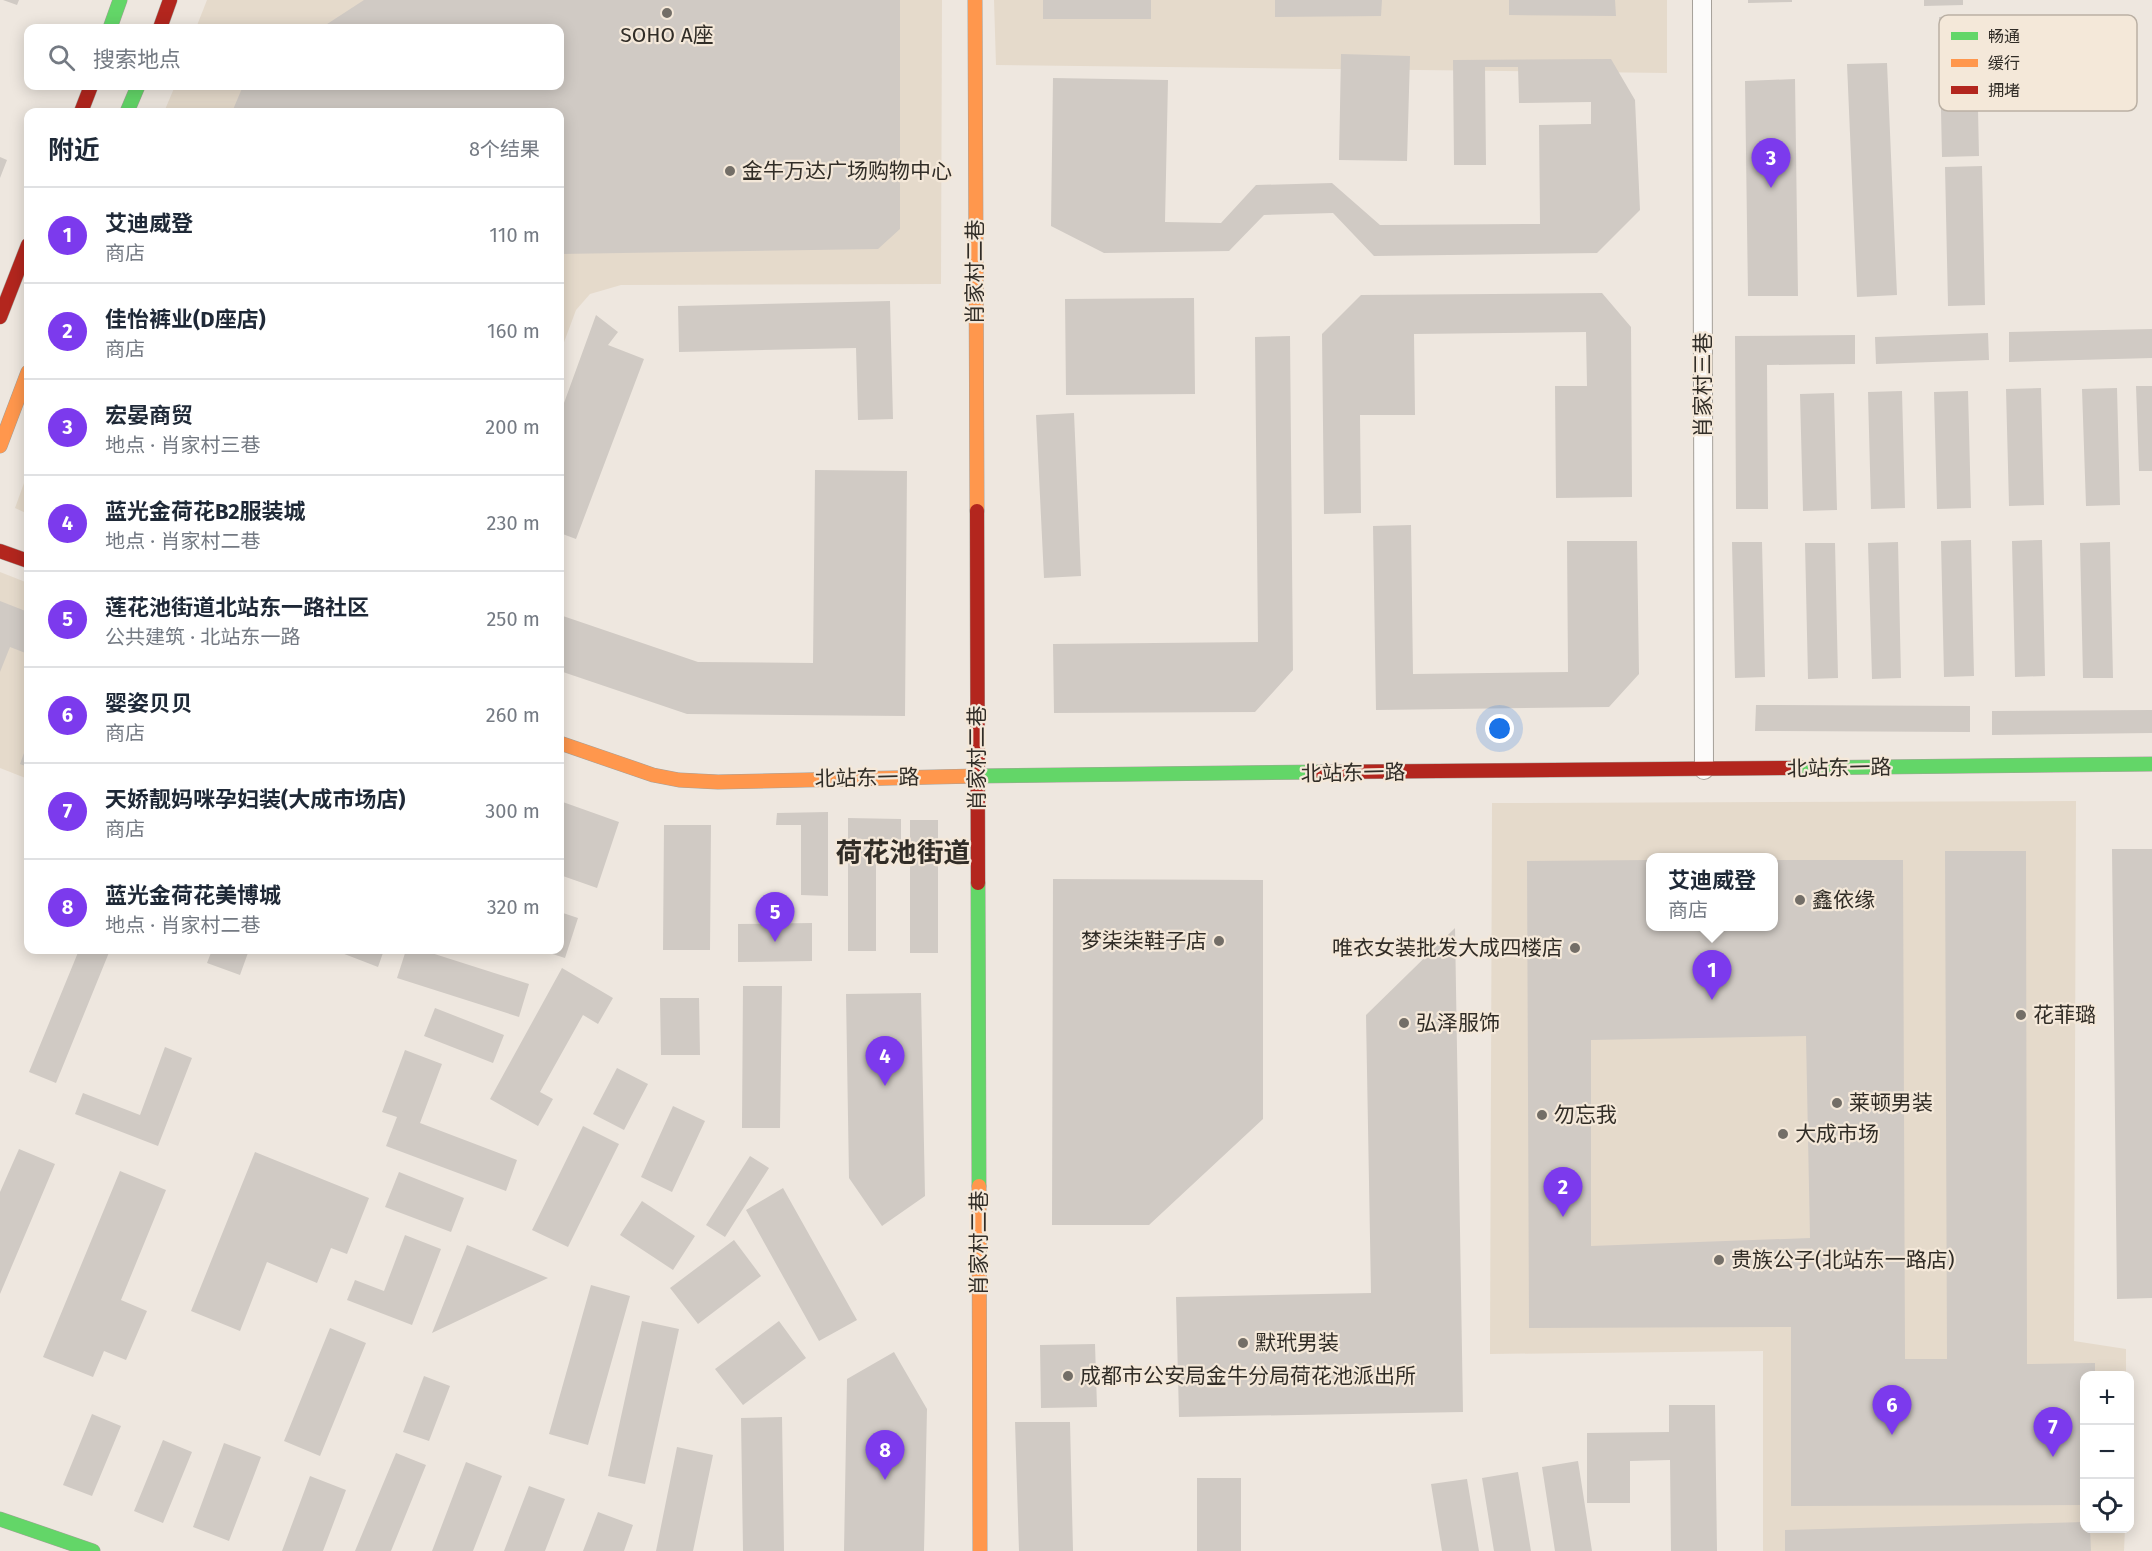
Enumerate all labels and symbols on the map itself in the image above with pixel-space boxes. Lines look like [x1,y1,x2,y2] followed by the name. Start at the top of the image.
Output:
[660,6,674,20] marker: SOHO A座
[1939,15,2137,111] legend
[620,22,714,48] place label: SOHO A座
[1988,27,2020,46] text: 畅通
[1988,54,2020,73] text: 缓行
[1988,81,2020,100] text: 拥堵
[1752,138,1790,188] pin: 3
[742,158,952,184] place label: 金牛万达广场购物中心
[723,164,737,178] marker: 金牛万达广场购物中心
[962,220,988,325] street label: 肖家村二巷
[1690,333,1716,438] street label: 肖家村三巷
[964,706,990,811] street label: 肖家村二巷
[1485,714,1514,743] your location
[1786,754,1892,782] street label: 北站东一路
[1300,759,1406,787] street label: 北站东一路
[814,764,920,792] street label: 北站东一路
[836,837,971,869] district label: 荷花池街道
[1812,887,1875,913] place label: 鑫依缘
[756,892,794,942] pin: 5
[1793,893,1807,907] marker: 鑫依缘
[1081,928,1207,954] place label: 梦柒柒鞋子店
[1212,934,1226,948] marker: 梦柒柒鞋子店
[1332,935,1563,961] place label: 唯衣女装批发大成四楼店
[1568,941,1582,955] marker: 唯衣女装批发大成四楼店
[1692,950,1732,1000] pin: 1
[2033,1002,2096,1028] place label: 花菲璐
[2014,1008,2028,1022] marker: 花菲璐
[1416,1010,1500,1036] place label: 弘泽服饰
[1397,1016,1411,1030] marker: 弘泽服饰
[866,1036,904,1086] pin: 4
[1849,1090,1933,1116] place label: 莱顿男装
[1830,1096,1844,1110] marker: 莱顿男装
[1554,1102,1617,1128] place label: 勿忘我
[1535,1108,1549,1122] marker: 勿忘我
[1795,1121,1879,1147] place label: 大成市场
[1776,1127,1790,1141] marker: 大成市场
[1544,1168,1582,1217] pin: 2
[966,1191,992,1296] street label: 肖家村二巷
[1731,1247,1955,1273] place label: 贵族公子(北站东一路店)
[1712,1253,1726,1267] marker: 贵族公子(北站东一路店)
[1255,1330,1339,1356] place label: 默玳男装
[1236,1336,1250,1350] marker: 默玳男装
[1080,1363,1416,1389] place label: 成都市公安局金牛分局荷花池派出所
[1061,1369,1075,1383] marker: 成都市公安局金牛分局荷花池派出所
[1872,1386,1912,1435] pin: 6
[2034,1408,2072,1457] pin: 7
[866,1430,904,1480] pin: 8

